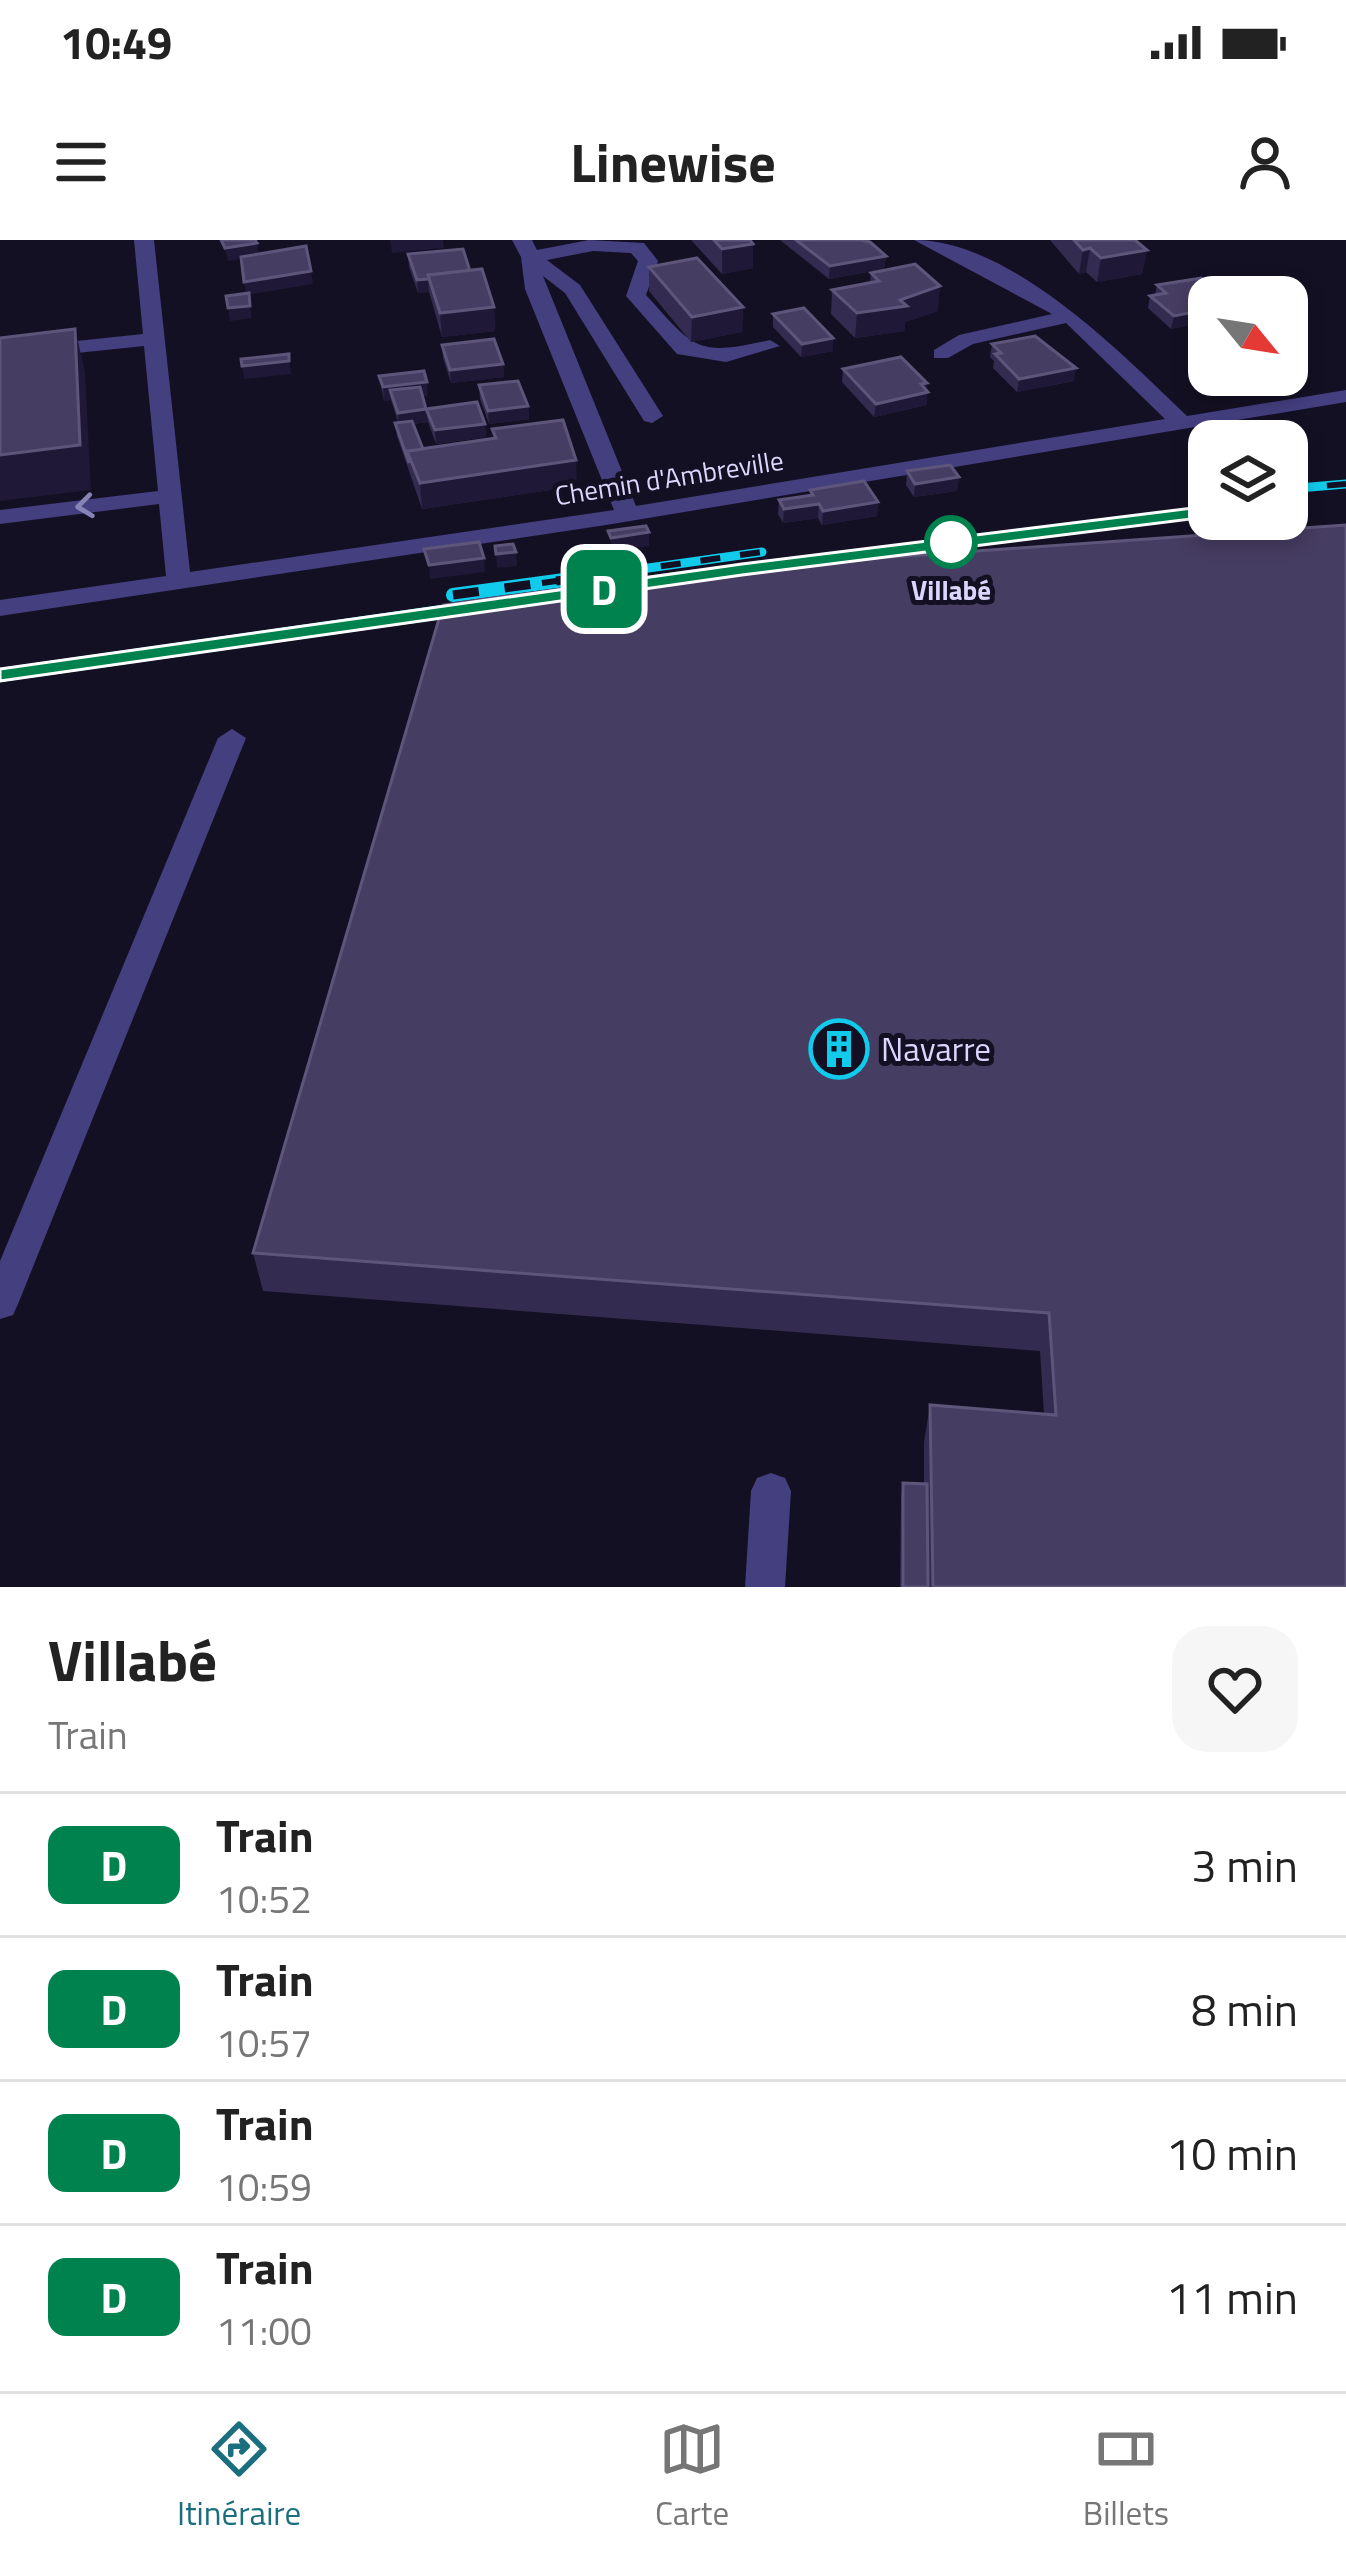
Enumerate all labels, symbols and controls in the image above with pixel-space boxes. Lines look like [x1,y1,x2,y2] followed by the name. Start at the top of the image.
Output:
[60,8,172,76] text: 10:49
[570,121,776,203] text: Linewise
[48,129,114,195] icon: menu
[1232,129,1298,195] icon: person
[1188,276,1308,396] north arrow
[1188,276,1308,540] map controls
[1188,420,1308,540] button: layers
[552,439,786,515] street label: Chemin d'Ambreville
[75,493,95,519] one-way arrow
[926,517,976,567] marker: Villabé
[565,550,643,628] line badge: D
[591,557,617,621] text: D
[911,569,991,610] place label: Villabé
[808,1018,870,1080] building icon: Navarre
[881,1024,991,1074] place label: Navarre
[48,1616,217,1703] text: Villabé
[1172,1626,1298,1752] button: heart
[48,1705,128,1764] text: Train
[216,1801,314,1869] text: Train
[1191,1831,1298,1899] text: 3 min
[101,1833,127,1897] text: D
[216,1869,312,1928] text: 10:52
[216,1945,314,2013] text: Train
[1191,1975,1298,2043] text: 8 min
[101,1977,127,2041] text: D
[216,2013,312,2072] text: 10:57
[216,2089,314,2157] text: Train
[1166,2119,1298,2187] text: 10 min
[101,2121,127,2185] text: D
[216,2157,312,2216] text: 10:59
[216,2233,314,2301] text: Train
[1166,2263,1298,2331] text: 11 min
[101,2265,127,2329] text: D
[216,2301,312,2360] text: 11:00
[177,2416,301,2538] tab: Itinéraire
[655,2416,729,2538] tab: Carte
[1083,2416,1169,2538] tab: Billets

